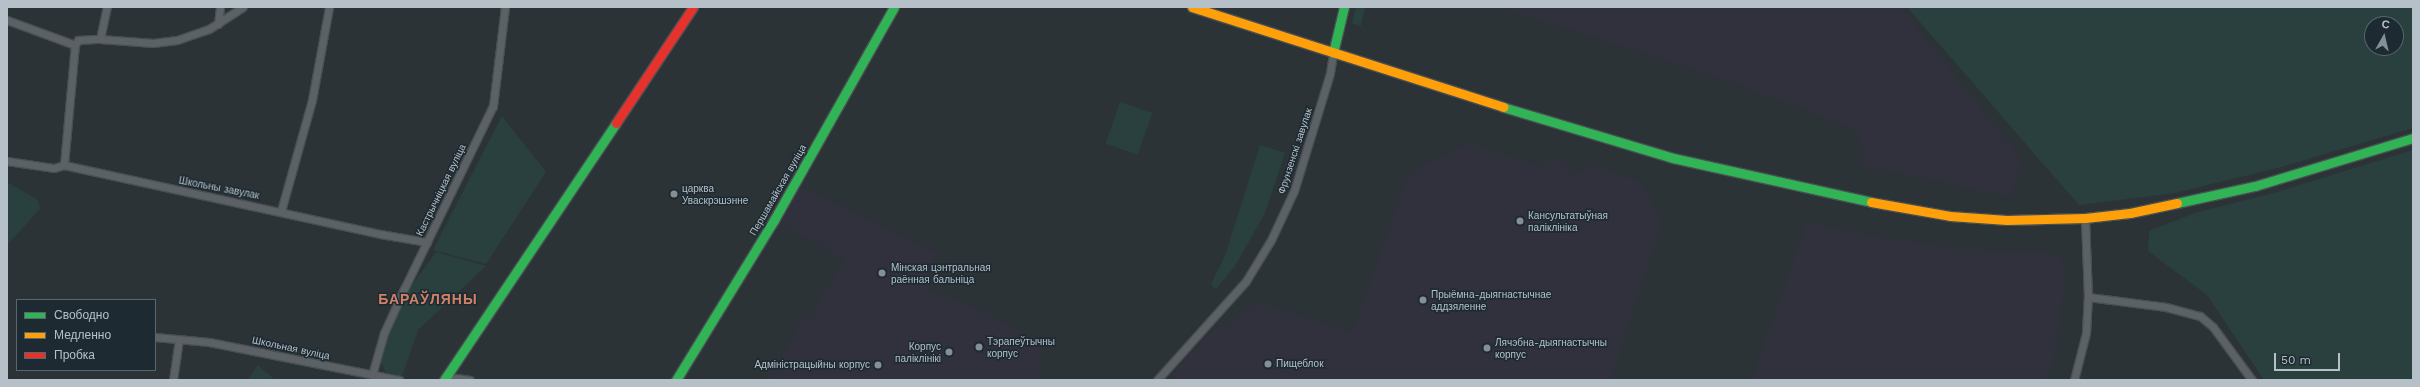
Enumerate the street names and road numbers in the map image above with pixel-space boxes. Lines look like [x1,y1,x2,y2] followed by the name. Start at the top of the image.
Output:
[1275,106,1315,196] street label: Фрунзенскі завулак
[414,142,468,238] street label: Кастрычніцкая вуліца
[747,142,809,238] street label: Першамайская вуліца
[178,174,260,202] street label: Школьны завулак
[251,334,331,362] street label: Школьная вуліца

